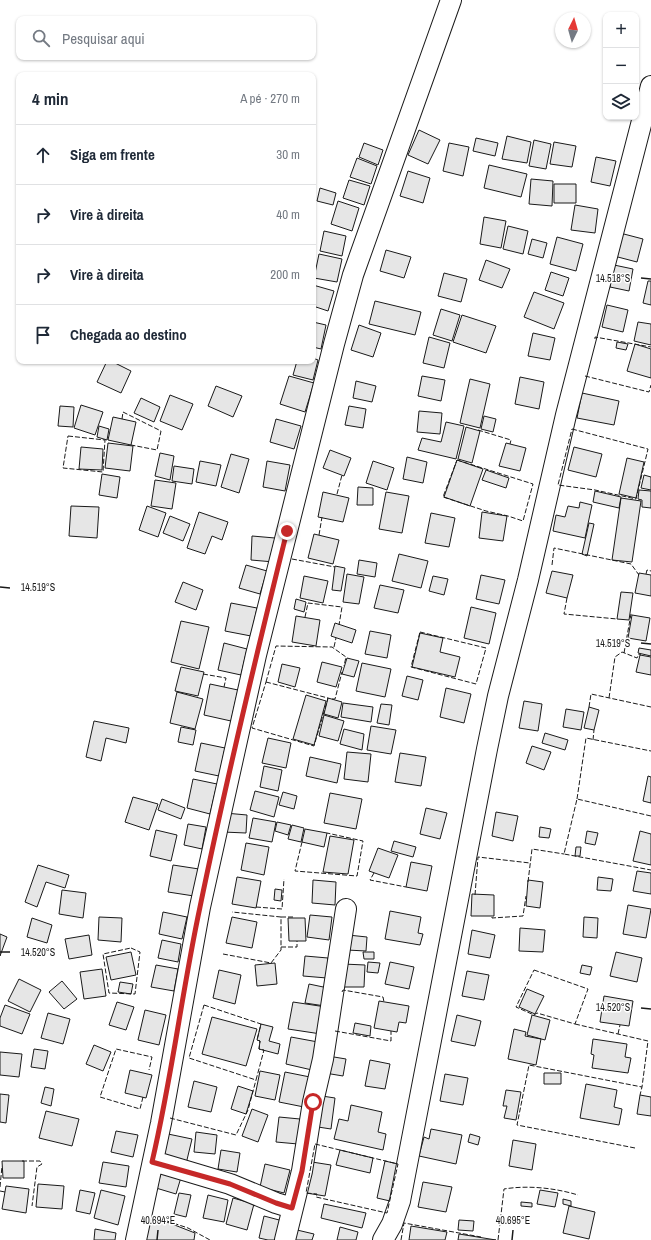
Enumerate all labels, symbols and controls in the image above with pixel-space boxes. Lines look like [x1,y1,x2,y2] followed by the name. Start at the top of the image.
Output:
[555,12,591,48] north arrow
[603,12,639,120] map controls
[603,12,639,48] button: +
[16,16,316,60] search box
[30,27,52,49] icon: search
[62,28,145,49] text: Pesquisar aqui
[603,48,639,84] button: −
[603,84,639,120] button: layers
[32,87,68,110] text: 4 min
[240,90,300,107] text: A pé · 270 m
[32,144,54,166] icon: ahead
[70,144,155,165] text: Siga em frente
[276,146,300,163] text: 30 m
[32,204,54,226] icon: right
[70,204,144,225] text: Vire à direita
[276,206,300,223] text: 40 m
[32,264,54,286] icon: right
[70,264,144,285] text: Vire à direita
[270,266,300,283] text: 200 m
[596,272,631,285] text: 14.518°S
[32,324,54,346] icon: arrive
[70,324,187,345] text: Chegada ao destino
[278,522,296,540] route end
[21,581,56,594] text: 14.519°S
[596,637,631,650] text: 14.519°S
[21,946,56,959] text: 14.520°S
[596,1001,631,1014] text: 14.520°S
[304,1093,322,1111] route start
[141,1214,175,1227] text: 40.694°E
[496,1214,530,1227] text: 40.695°E

